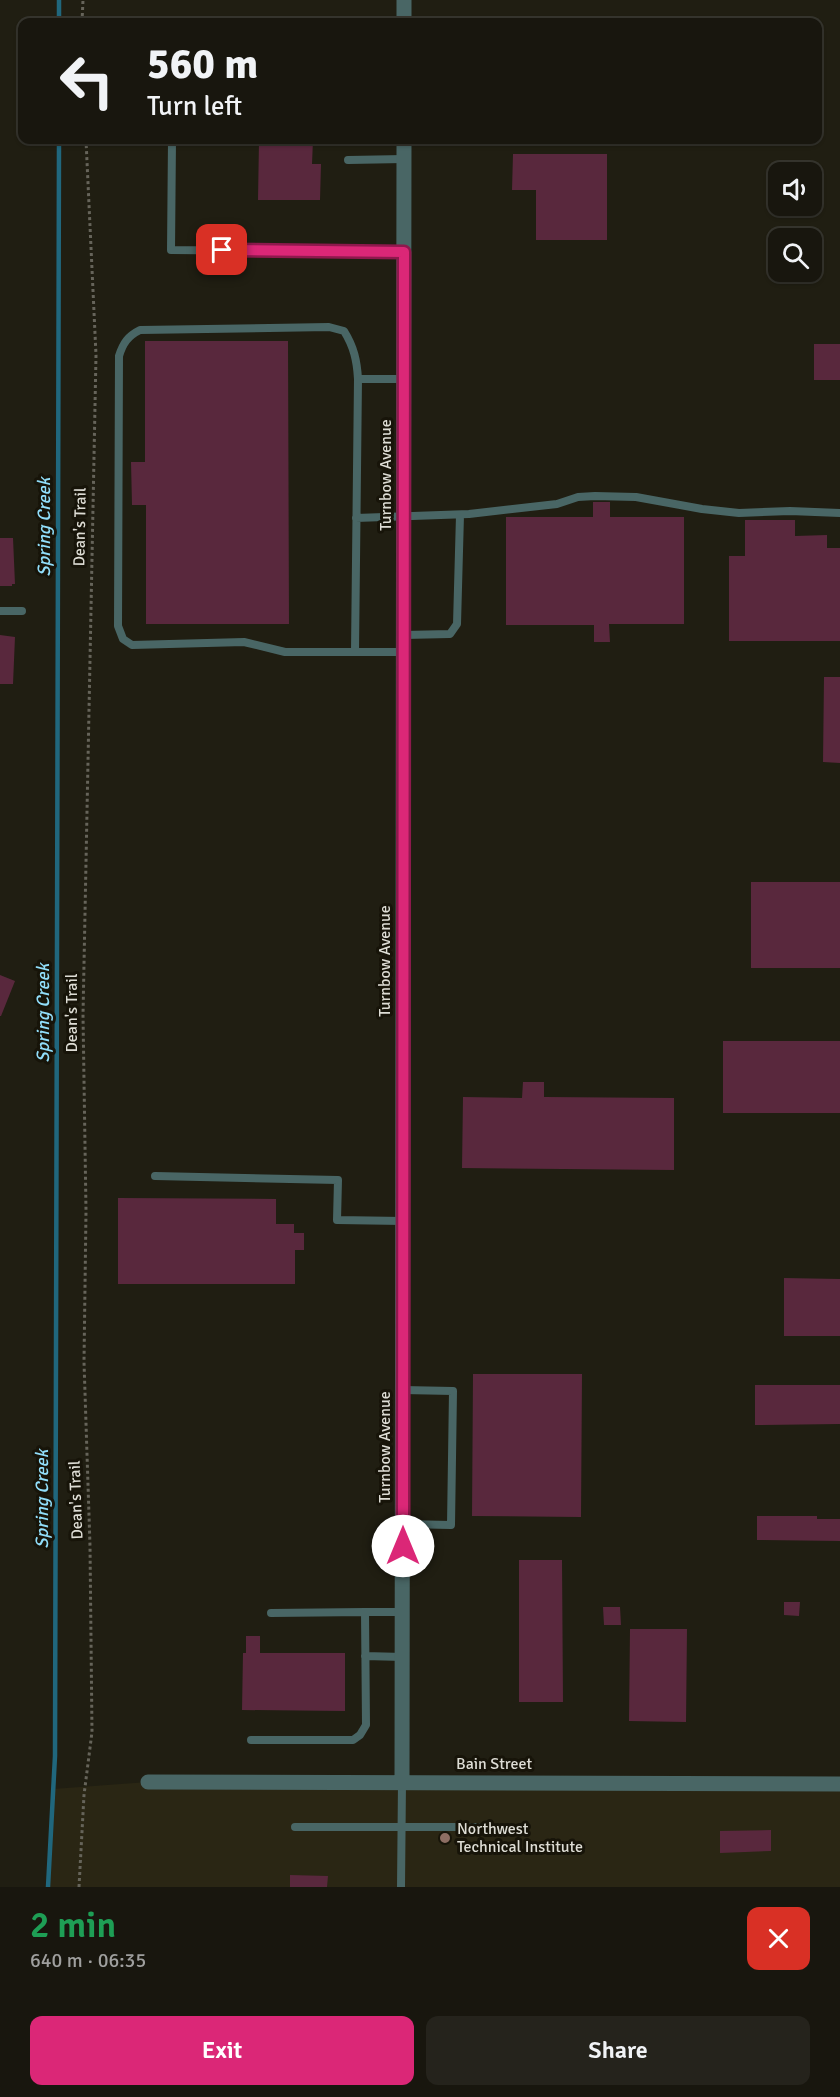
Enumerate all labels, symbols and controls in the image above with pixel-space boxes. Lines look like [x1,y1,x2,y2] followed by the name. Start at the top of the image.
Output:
[147,39,258,90] text: 560 m
[48,42,126,120] icon: left
[147,90,242,123] text: Turn left
[768,162,822,282] map controls
[768,162,822,216] button: sound
[196,224,247,275] pin
[768,228,822,282] button: search
[205,233,238,266] icon: arrive
[376,419,396,531] street label: Turnbow Avenue
[33,476,55,576] water label: Spring Creek
[69,487,91,567] street label: Dean's Trail
[375,905,395,1017] street label: Turnbow Avenue
[32,962,54,1062] water label: Spring Creek
[62,973,82,1053] street label: Dean's Trail
[375,1391,395,1503] street label: Turnbow Avenue
[31,1448,53,1548] water label: Spring Creek
[65,1460,87,1540] street label: Dean's Trail
[371,1514,435,1578] position arrow
[456,1754,532,1774] street label: Bain Street
[457,1819,583,1857] place label: Northwest Technical Institute
[438,1831,452,1845] marker: Northwest Technical Institute
[30,1903,116,1948] text: 2 min
[747,1907,810,1970] button: close
[30,1948,146,1973] text: 640 m · 06:35
[30,2016,414,2085] button: Exit
[426,2016,810,2085] button: Share

